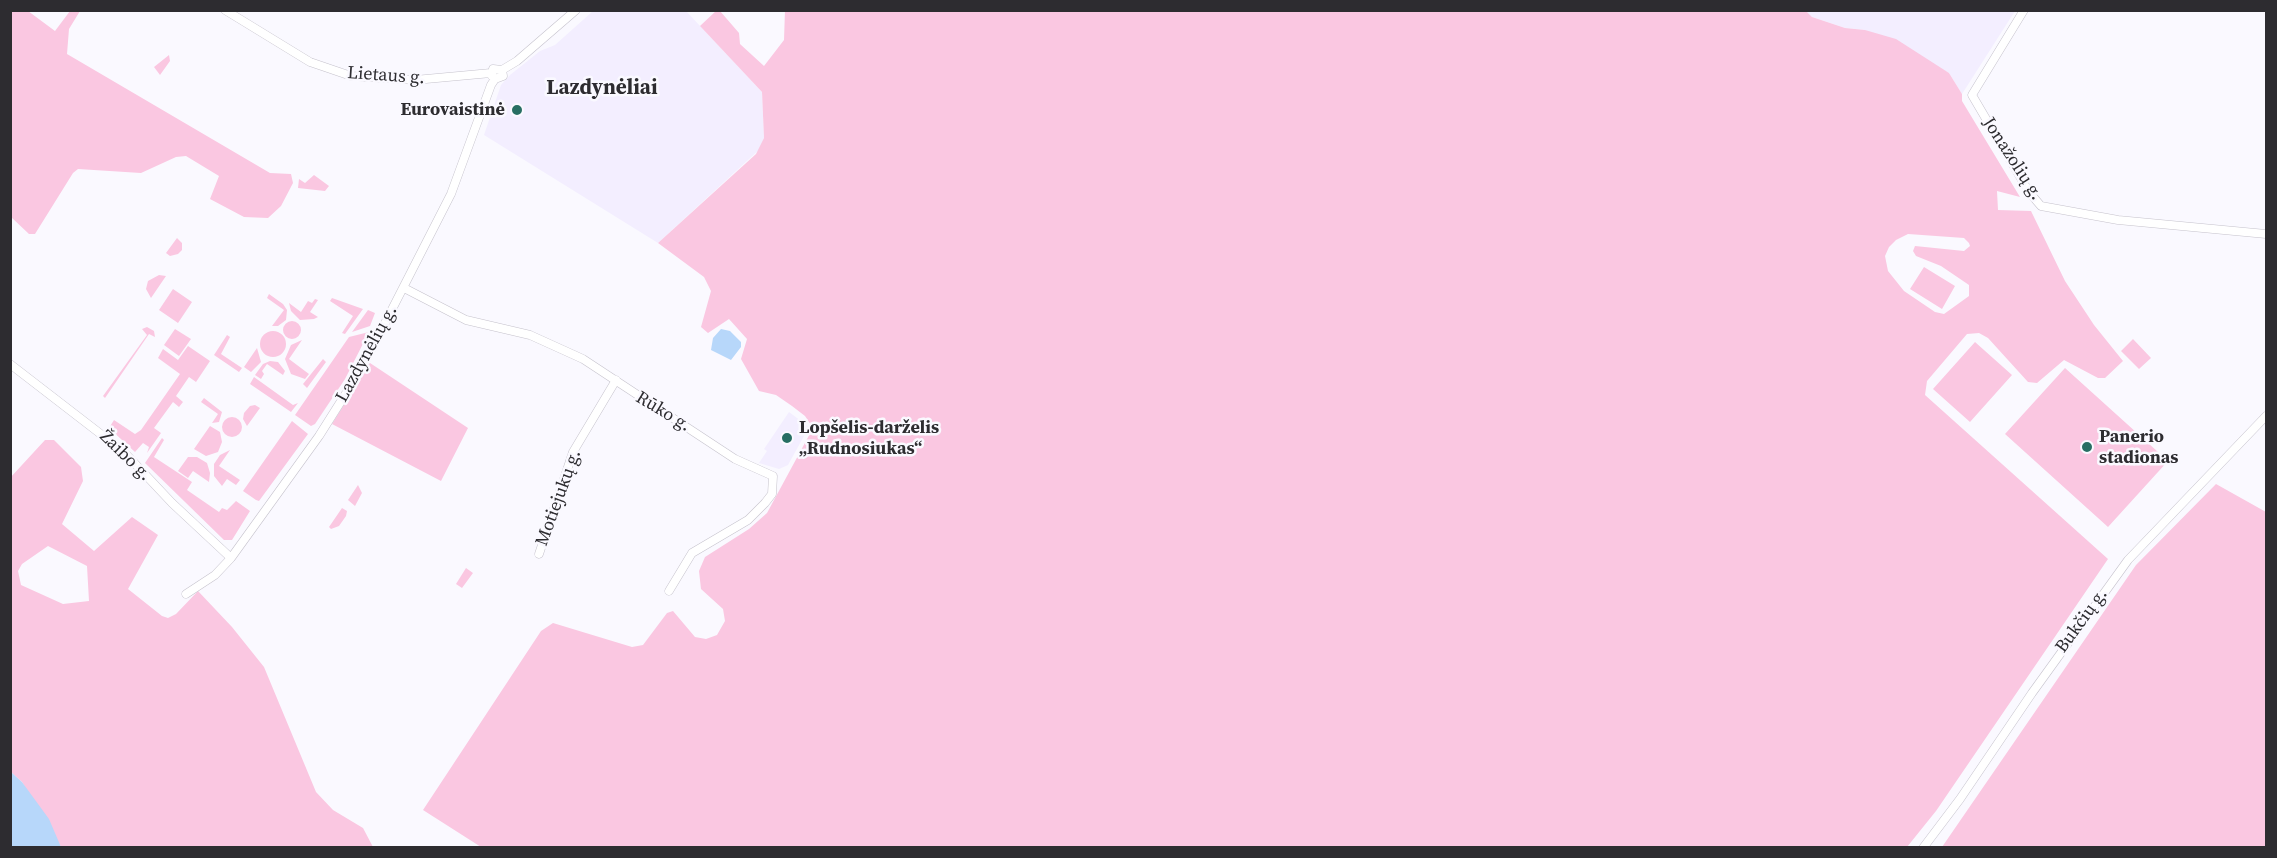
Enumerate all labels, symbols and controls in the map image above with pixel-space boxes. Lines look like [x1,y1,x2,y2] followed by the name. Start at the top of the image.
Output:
[347,63,425,89] street label: Lietaus g.
[546,76,658,102] district label: Lazdynėliai
[401,99,505,121] place label: Eurovaistinė
[510,103,524,117] marker: Eurovaistinė
[1977,114,2047,204] street label: Jonažolių g.
[332,302,402,406] street label: Lazdynėlių g.
[632,387,694,437] street label: Rūko g.
[799,417,939,460] place label: Lopšelis-darželis „Rudnosiukas“
[95,426,155,486] street label: Žaibo g.
[2099,426,2178,468] place label: Panerio stadionas
[780,431,794,445] marker: Lopšelis-darželis „Rudnosiukas“
[2080,440,2094,454] marker: Panerio stadionas
[532,447,586,549] street label: Motiejukų g.
[2051,585,2113,657] street label: Bukčių g.

